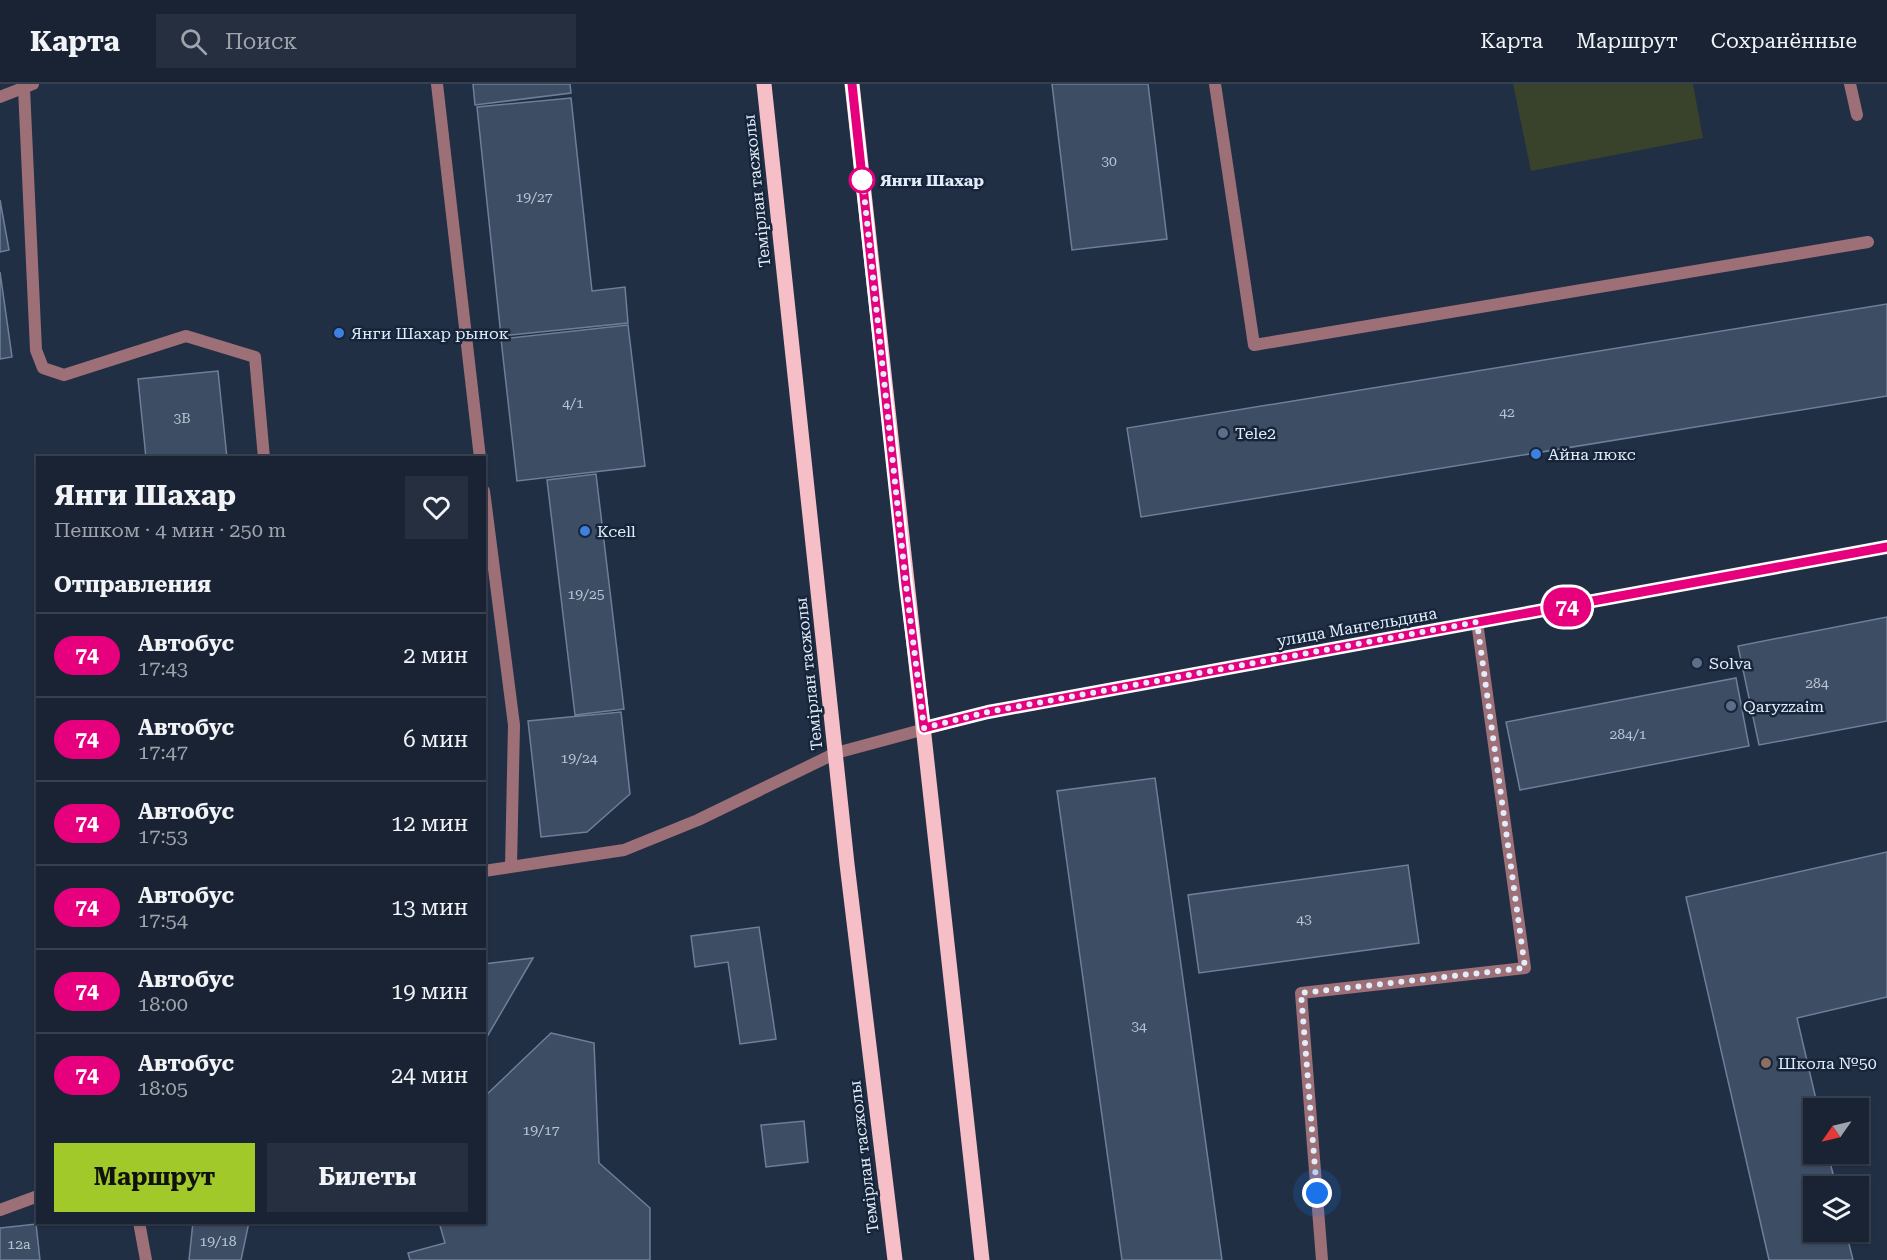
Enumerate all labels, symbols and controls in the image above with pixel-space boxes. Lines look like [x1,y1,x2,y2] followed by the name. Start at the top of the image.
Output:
[156,14,576,68] search box
[30,25,120,58] text: Карта
[177,25,210,58] icon: search
[225,29,297,54] text: Поиск
[1480,29,1543,53] text: Карта
[1576,29,1678,53] text: Маршрут
[1711,29,1857,53] text: Сохранённые
[740,114,774,268] street label: Темірлан тасжолы
[1101,153,1117,169] house number: 30
[849,167,875,193] marker: Янги Шахар
[880,171,984,190] place label: Янги Шахар
[515,189,553,205] house number: 19/27
[351,324,509,343] place label: Янги Шахар рынок
[332,326,346,340] marker: Янги Шахар рынок
[562,395,584,411] house number: 4/1
[1499,404,1515,420] house number: 42
[173,410,191,426] house number: 3В
[1235,424,1276,443] place label: Tele2
[1216,426,1230,440] marker: Tele2
[1548,445,1636,464] place label: Айна люкс
[1529,447,1543,461] marker: Айна люкс
[405,476,468,539] button: heart
[54,479,236,512] text: Янги Шахар
[54,518,286,542] text: Пешком · 4 мин · 250 m
[597,522,636,541] place label: Kcell
[578,524,592,538] marker: Kcell
[54,572,211,597] text: Отправления
[567,586,605,602] house number: 19/25
[1540,588,1594,626] line badge: 74
[1555,595,1579,619] text: 74
[792,597,826,751] street label: Темірлан тасжолы
[1275,603,1439,650] street label: улица Мангельдина
[138,631,234,656] text: Автобус
[75,643,99,667] text: 74
[403,643,468,668] text: 2 мин
[1709,654,1752,673] place label: Solva
[138,656,188,680] text: 17:43
[1690,656,1704,670] marker: Solva
[1805,675,1829,691] house number: 284
[1743,697,1825,716] place label: Qaryzzaim
[1724,699,1738,713] marker: Qaryzzaim
[138,715,234,740] text: Автобус
[1609,726,1647,742] house number: 284/1
[75,727,99,751] text: 74
[403,727,468,752] text: 6 мин
[138,740,188,764] text: 17:47
[560,750,598,766] house number: 19/24
[138,799,234,824] text: Автобус
[75,811,99,835] text: 74
[391,811,468,836] text: 12 мин
[138,824,188,848] text: 17:53
[138,883,234,908] text: Автобус
[75,895,99,919] text: 74
[391,895,468,920] text: 13 мин
[138,908,188,932] text: 17:54
[1296,911,1312,927] house number: 43
[138,967,234,992] text: Автобус
[75,979,99,1003] text: 74
[391,979,468,1004] text: 19 мин
[138,992,188,1016] text: 18:00
[1131,1018,1147,1034] house number: 34
[138,1051,234,1076] text: Автобус
[1778,1054,1877,1073] place label: Школа №50
[1759,1056,1773,1070] marker: Школа №50
[75,1063,99,1087] text: 74
[391,1063,468,1088] text: 24 мин
[138,1076,188,1100] text: 18:05
[845,1080,883,1234] street label: Темірлан тасжолы
[1803,1098,1869,1164] north arrow
[1803,1098,1869,1242] map controls
[522,1122,560,1138] house number: 19/17
[54,1143,255,1212] button: Маршрут
[267,1143,468,1212] button: Билеты
[1803,1176,1869,1242] button: layers
[1302,1178,1332,1208] your location
[199,1233,237,1249] house number: 19/18
[7,1236,31,1252] house number: 12а

